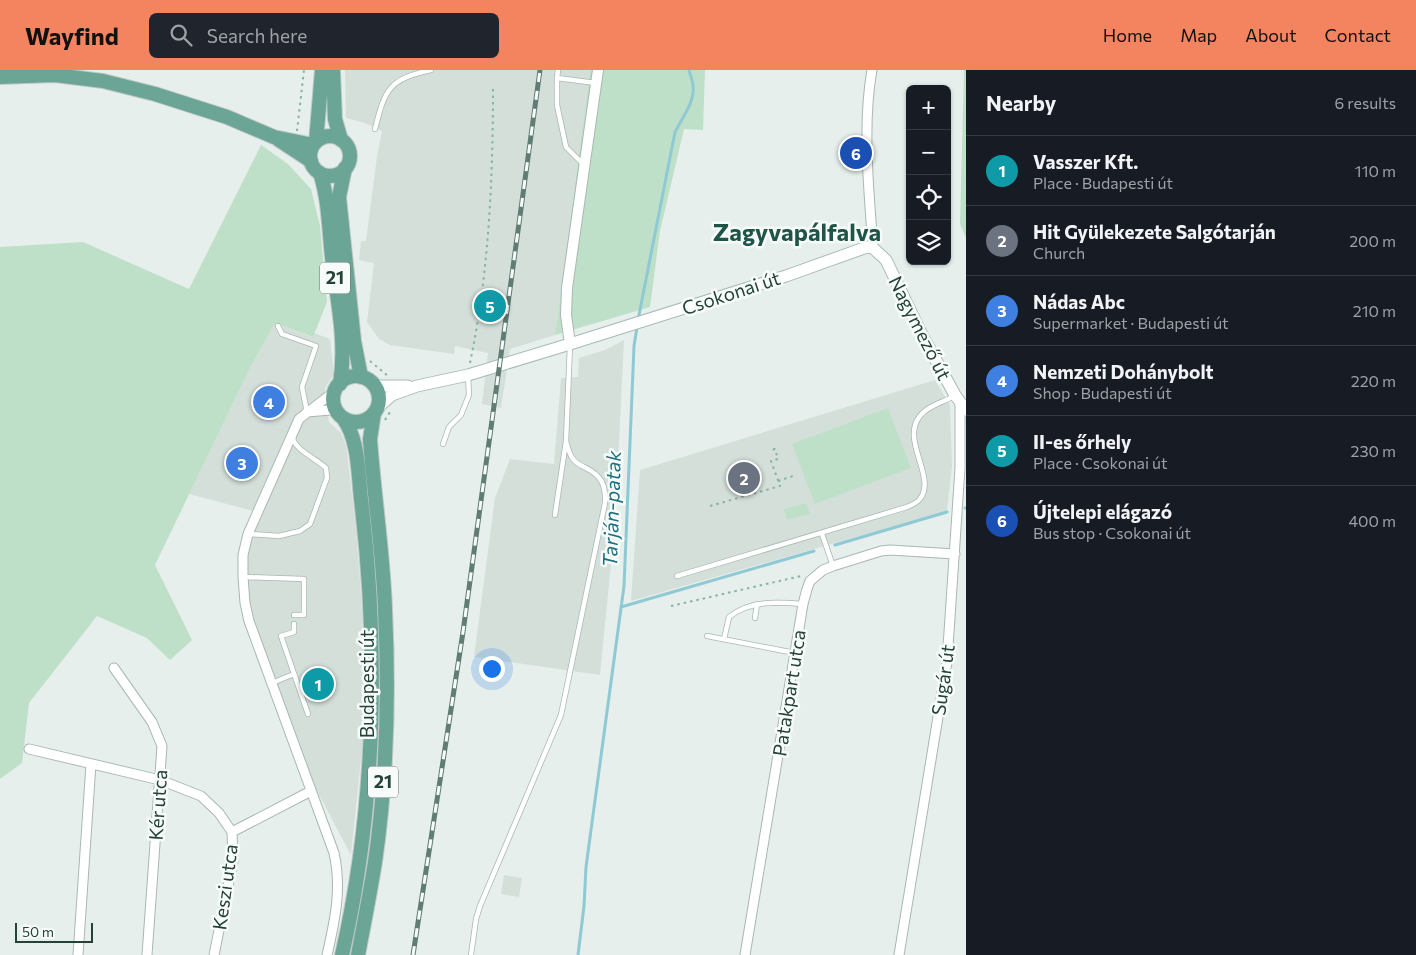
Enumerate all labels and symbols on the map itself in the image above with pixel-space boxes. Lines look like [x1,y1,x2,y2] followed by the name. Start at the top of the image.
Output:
[840,134,872,172] pin: 6
[713,217,881,246] district label: Zagyvapálfalva
[320,262,350,294] road number: 21
[679,266,783,319] street label: Csokonai út
[884,272,957,384] street label: Nagymező út
[474,287,506,325] pin: 5
[253,383,285,421] pin: 4
[226,444,258,482] pin: 3
[597,449,625,568] water label: Tarján-patak
[728,459,760,497] pin: 2
[767,628,810,758] street label: Patakpart utca
[355,630,378,738] street label: Budapesti út
[926,643,959,717] street label: Sugár út
[479,656,505,682] your location
[302,665,334,703] pin: 1
[368,766,398,798] road number: 21
[144,769,171,841] street label: Kér utca
[207,843,242,931] street label: Keszi utca
[15,920,92,943] scale bar

